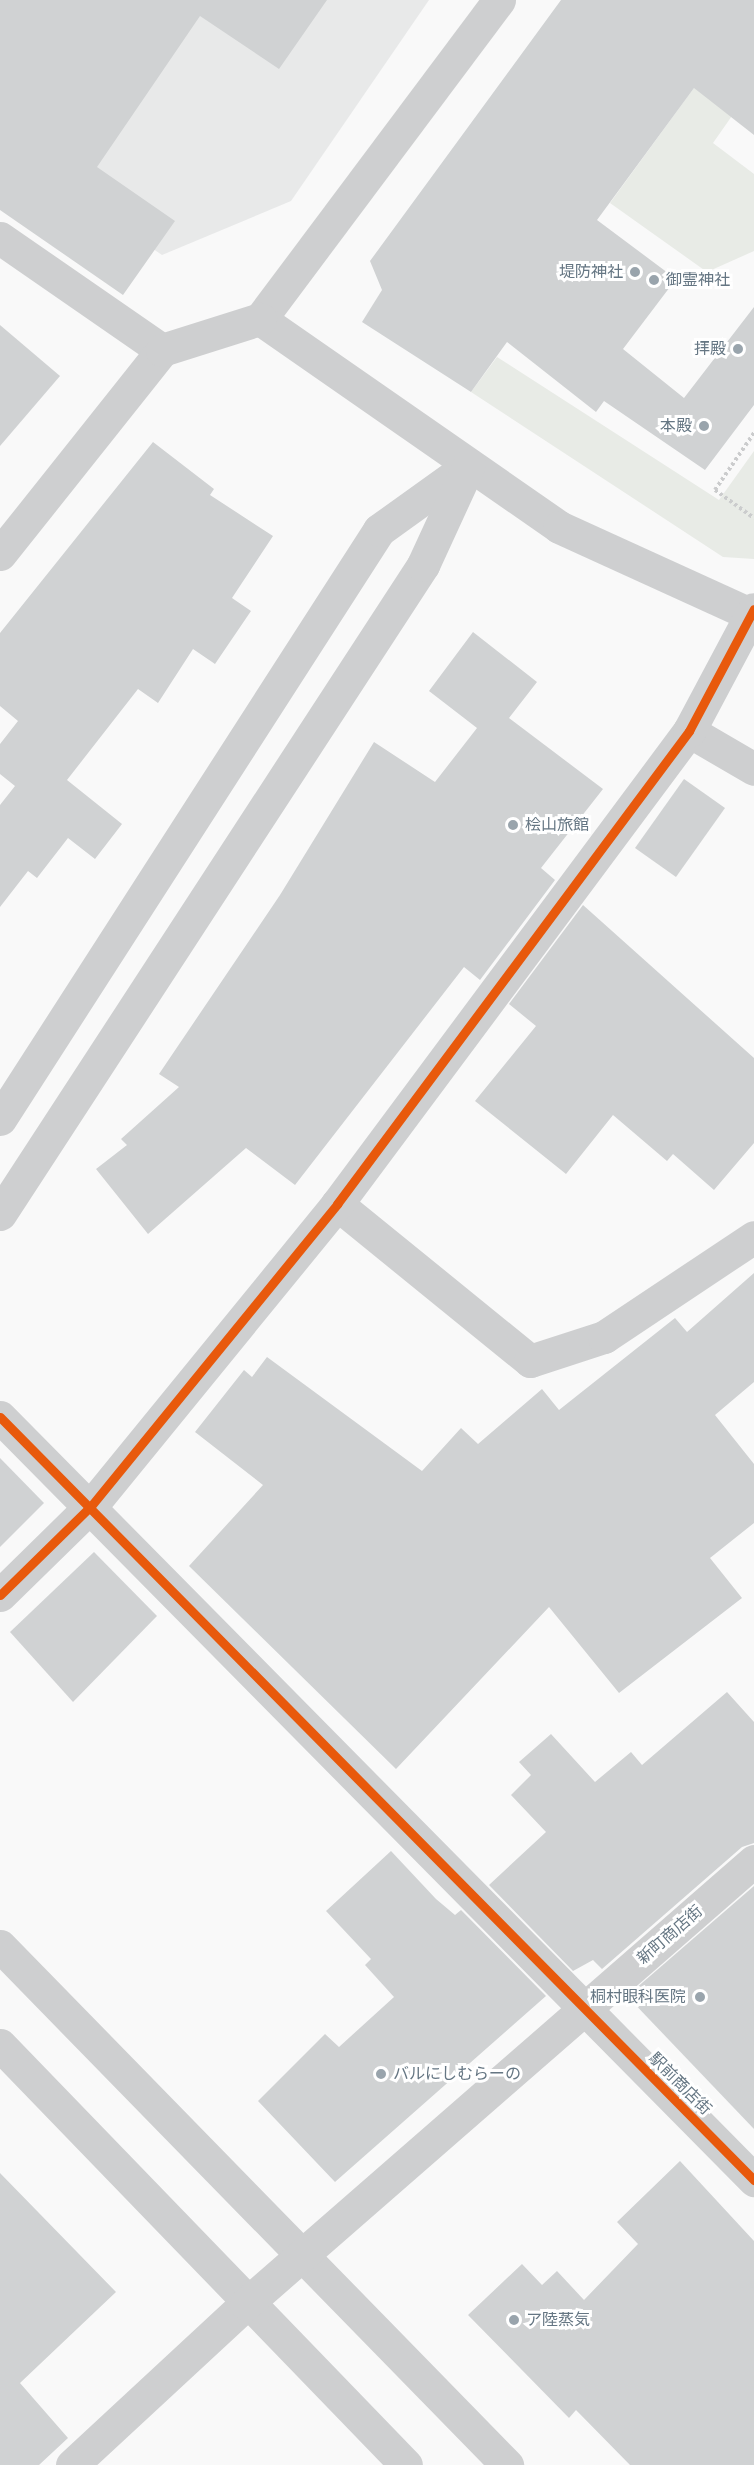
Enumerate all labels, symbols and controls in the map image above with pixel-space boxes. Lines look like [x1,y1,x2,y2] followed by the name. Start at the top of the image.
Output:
[559,262,623,282] place label: 堤防神社
[628,265,642,279] marker: 堤防神社
[666,270,730,290] place label: 御霊神社
[647,273,661,287] marker: 御霊神社
[694,339,726,359] place label: 拝殿
[731,342,745,356] marker: 拝殿
[660,416,692,436] place label: 本殿
[697,419,711,433] marker: 本殿
[525,815,589,835] place label: 桧山旅館
[506,818,520,832] marker: 桧山旅館
[634,1902,706,1968] street label: 新町商店街
[590,1987,686,2007] place label: 桐村眼科医院
[691,1988,709,2006] marker: 桐村眼科医院
[645,2049,715,2119] street label: 駅前商店街
[393,2064,521,2084] place label: バルにしむらーの
[374,2067,388,2081] marker: バルにしむらーの
[526,2310,590,2330] place label: ア陸蒸気
[507,2313,521,2327] marker: ア陸蒸気

